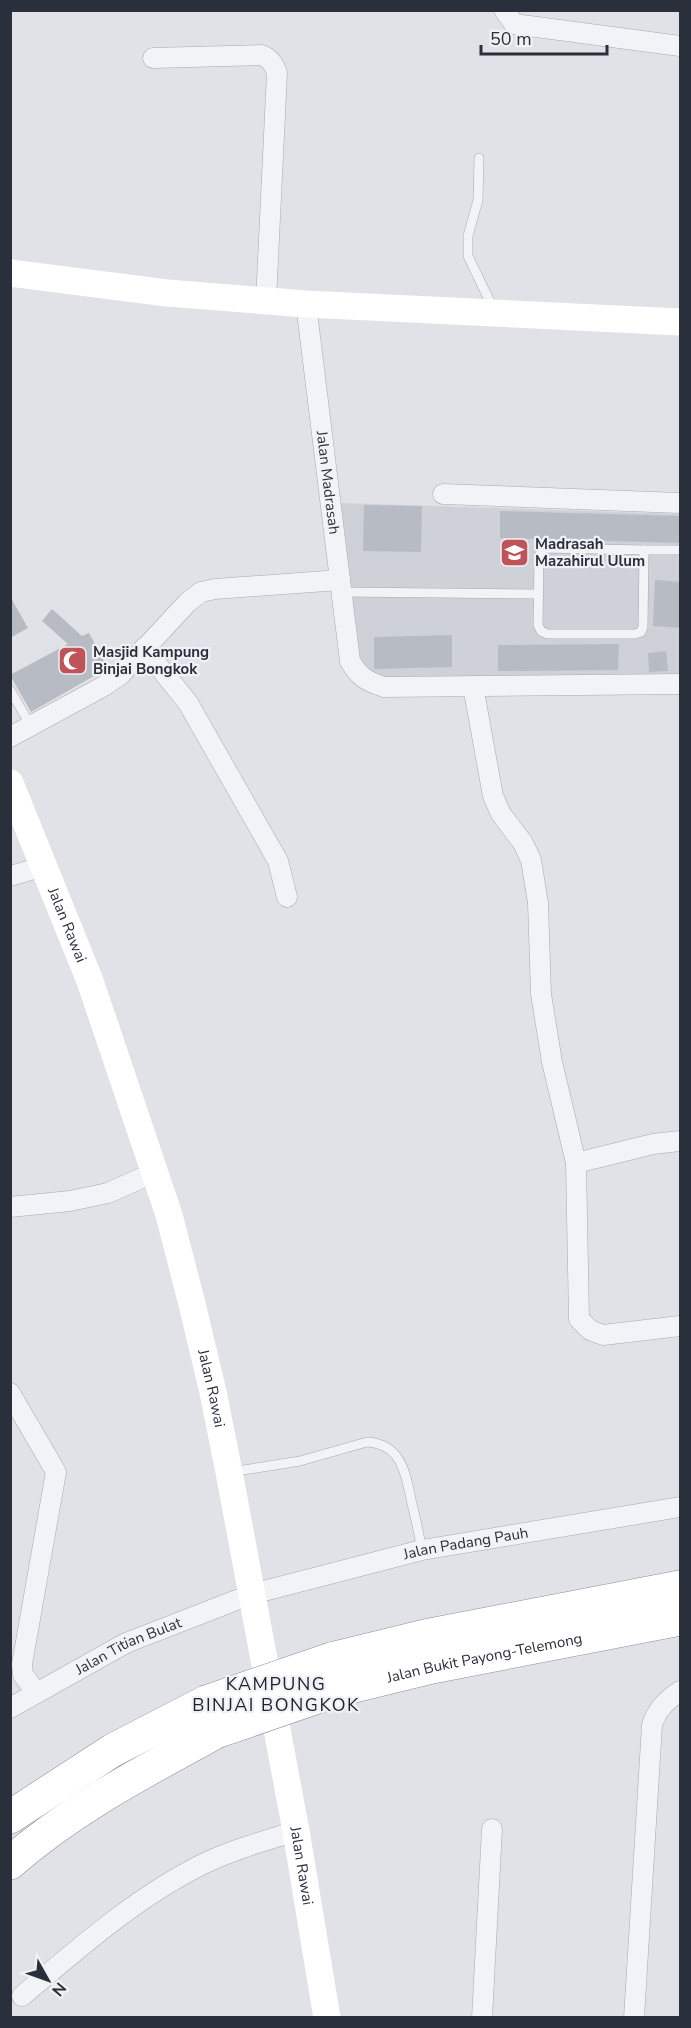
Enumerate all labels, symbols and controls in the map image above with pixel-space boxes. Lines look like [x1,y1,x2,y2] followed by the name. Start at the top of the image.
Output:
[481,18,607,56] scale bar
[490,27,532,51] text: 50 m
[312,429,344,536] street label: Jalan Madrasah
[535,534,645,571] place label: Madrasah Mazahirul Ulum
[498,537,530,569] school or university icon: Madrasah Mazahirul Ulum
[93,642,209,679] place label: Masjid Kampung Binjai Bongkok
[56,645,88,677] mosque icon: Masjid Kampung Binjai Bongkok
[43,883,91,965] street label: Jalan Rawai
[193,1346,230,1429] street label: Jalan Rawai
[400,1522,530,1565] street label: Jalan Padang Pauh
[71,1612,185,1680] street label: Jalan Titian Bulat
[384,1628,584,1688] street label: Jalan Bukit Payong-Telemong
[192,1672,360,1717] district label: KAMPUNG BINJAI BONGKOK
[285,1824,318,1907] street label: Jalan Rawai
[18,1950,78,2010] north arrow
[46,1977,71,2001] text: N

